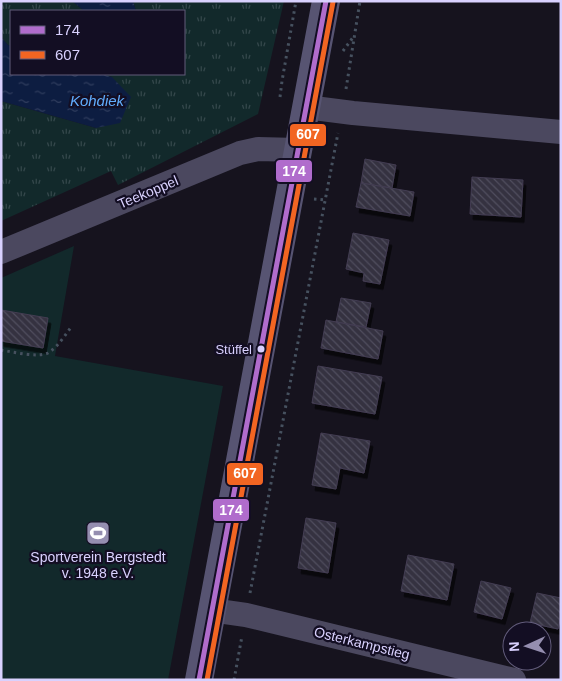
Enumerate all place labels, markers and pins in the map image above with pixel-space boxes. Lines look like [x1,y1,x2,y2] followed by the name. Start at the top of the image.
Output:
[215,342,252,357] place label: Stüffel
[256,344,266,354] marker: Stüffel
[85,520,111,546] sports icon: Sportverein Bergstedt v. 1948 e.V.
[30,549,166,581] place label: Sportverein Bergstedt v. 1948 e.V.

